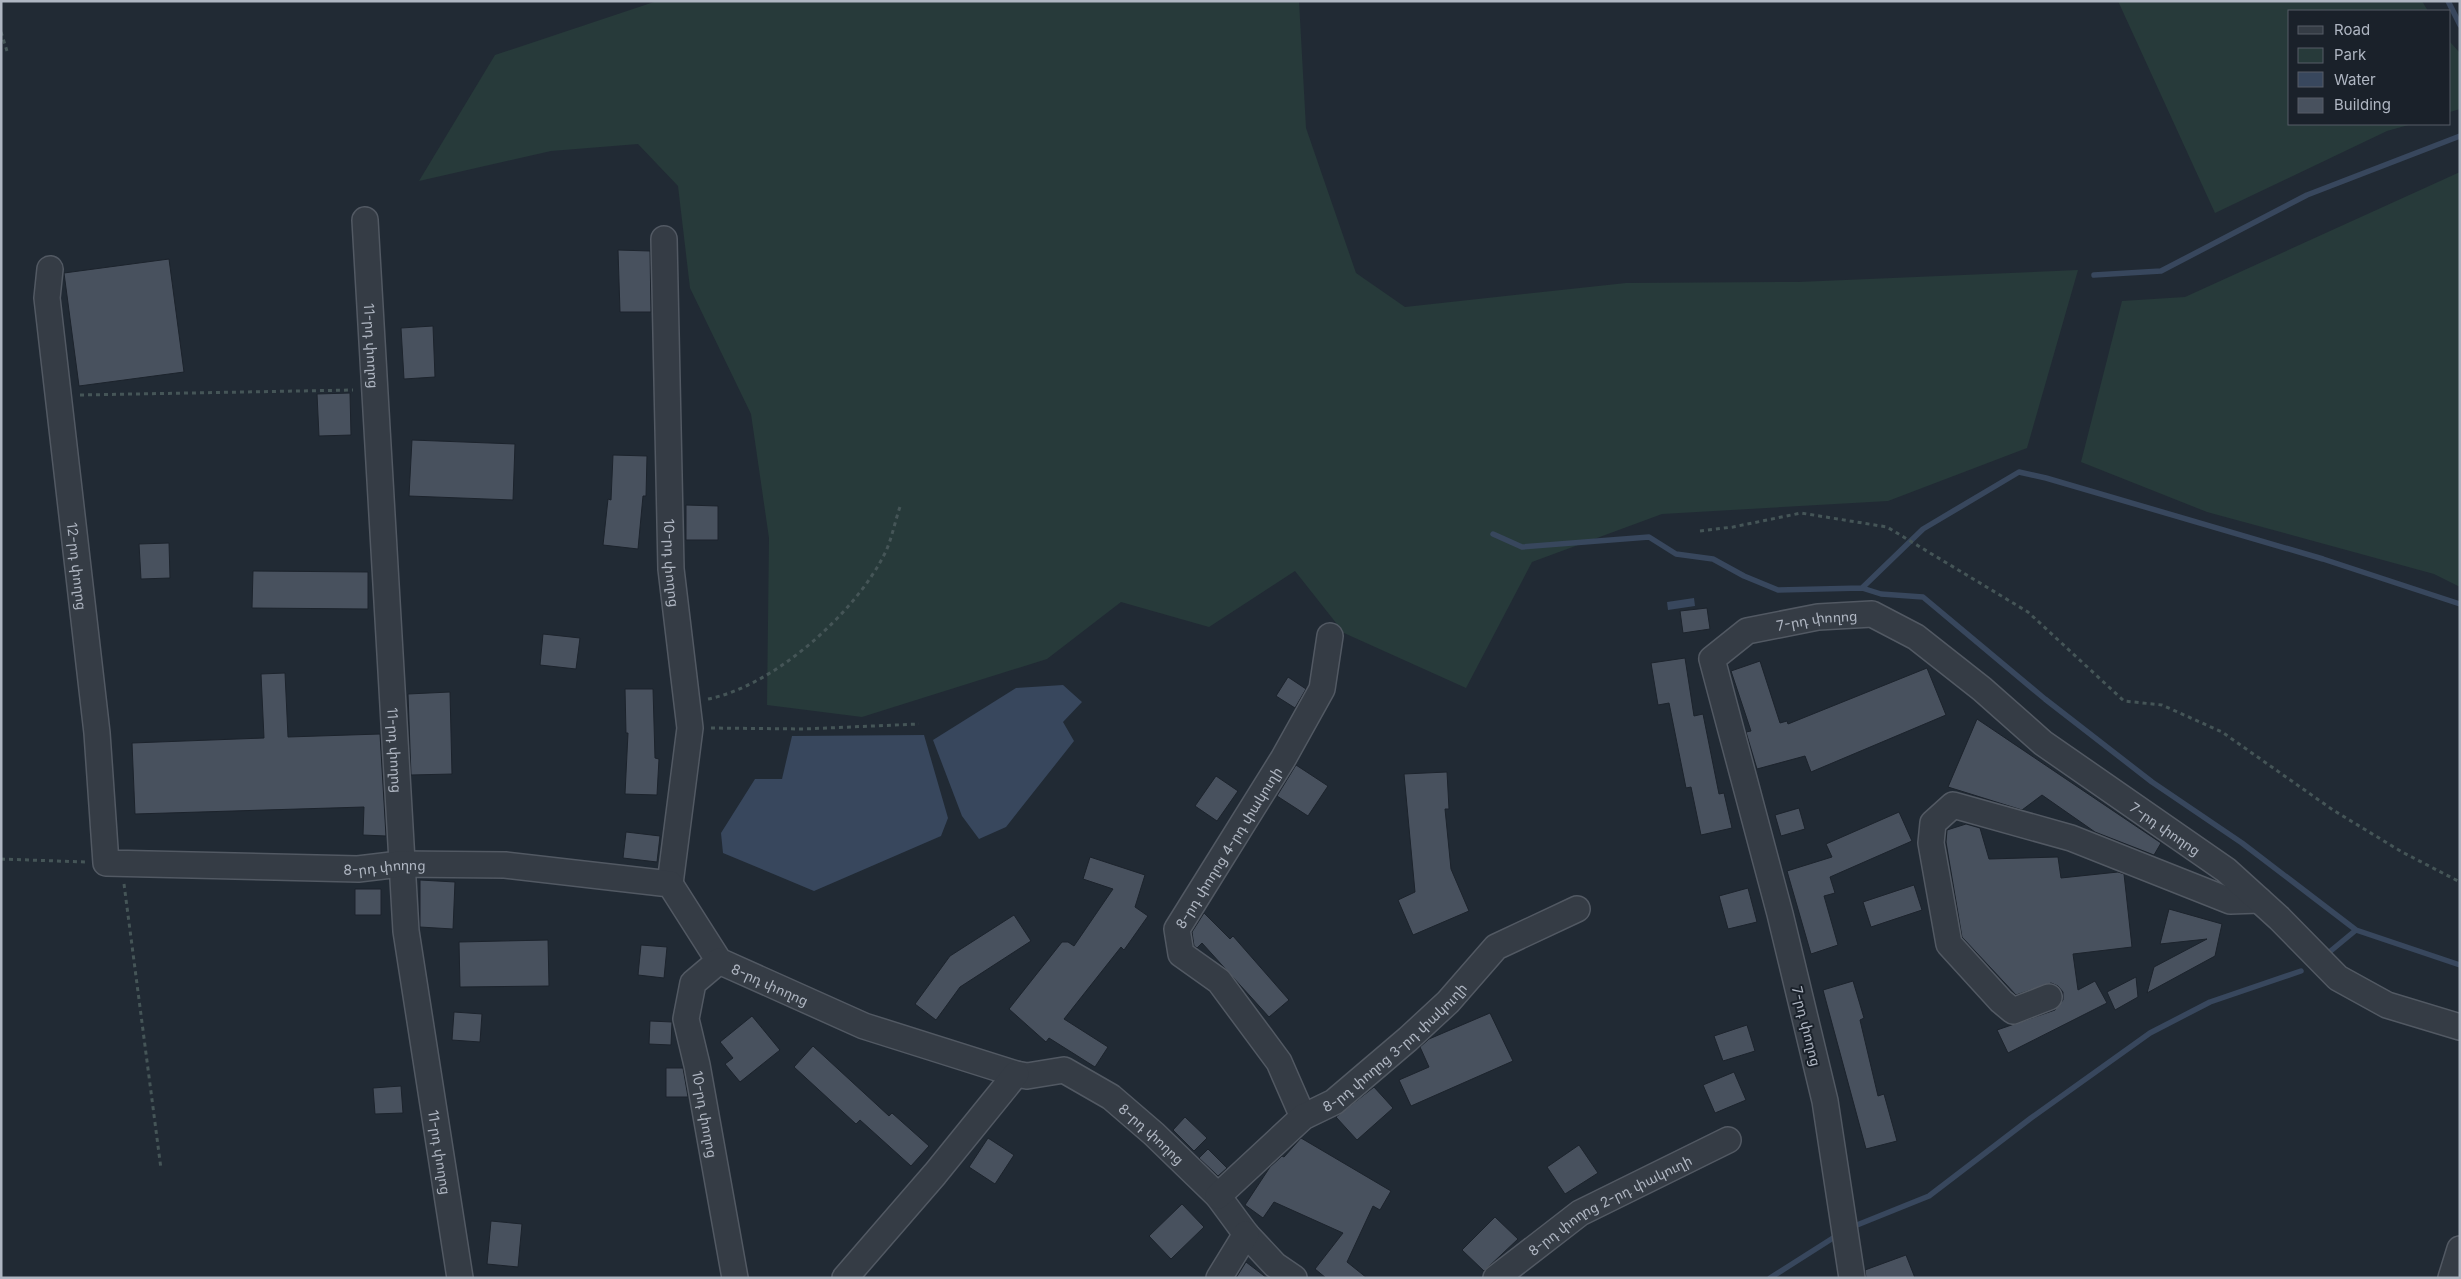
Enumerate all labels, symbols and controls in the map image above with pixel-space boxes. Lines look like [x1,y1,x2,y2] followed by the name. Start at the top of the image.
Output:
[2288,10,2451,125] legend
[2334,20,2370,39] text: Road
[2334,45,2367,64] text: Park
[2334,70,2376,89] text: Water
[2334,95,2391,114] text: Building
[361,303,383,389] street label: 11-րդ փողոց
[661,519,684,608] street label: 10-րդ փողոց
[64,521,91,611] street label: 12-րդ փողոց
[1775,606,1858,634] street label: 7-րդ փողոց
[385,707,407,793] street label: 11-րդ փողոց
[1171,763,1285,931] street label: 8-րդ փողոց 4-րդ փակուղի
[2127,798,2204,858] street label: 7-րդ փողոց
[343,855,426,878] street label: 8-րդ փողոց
[729,959,811,1009] street label: 8-րդ փողոց
[1320,979,1470,1115] street label: 8-րդ փողոց 3-րդ փակուղի
[1789,984,1825,1068] street label: 7-րդ փողոց
[690,1069,722,1159] street label: 10-րդ փողոց
[1116,1099,1188,1167] street label: 8-րդ փողոց
[425,1109,455,1196] street label: 11-րդ փողոց
[1524,1151,1694,1259] street label: 8-րդ փողոց 2-րդ փակուղի

